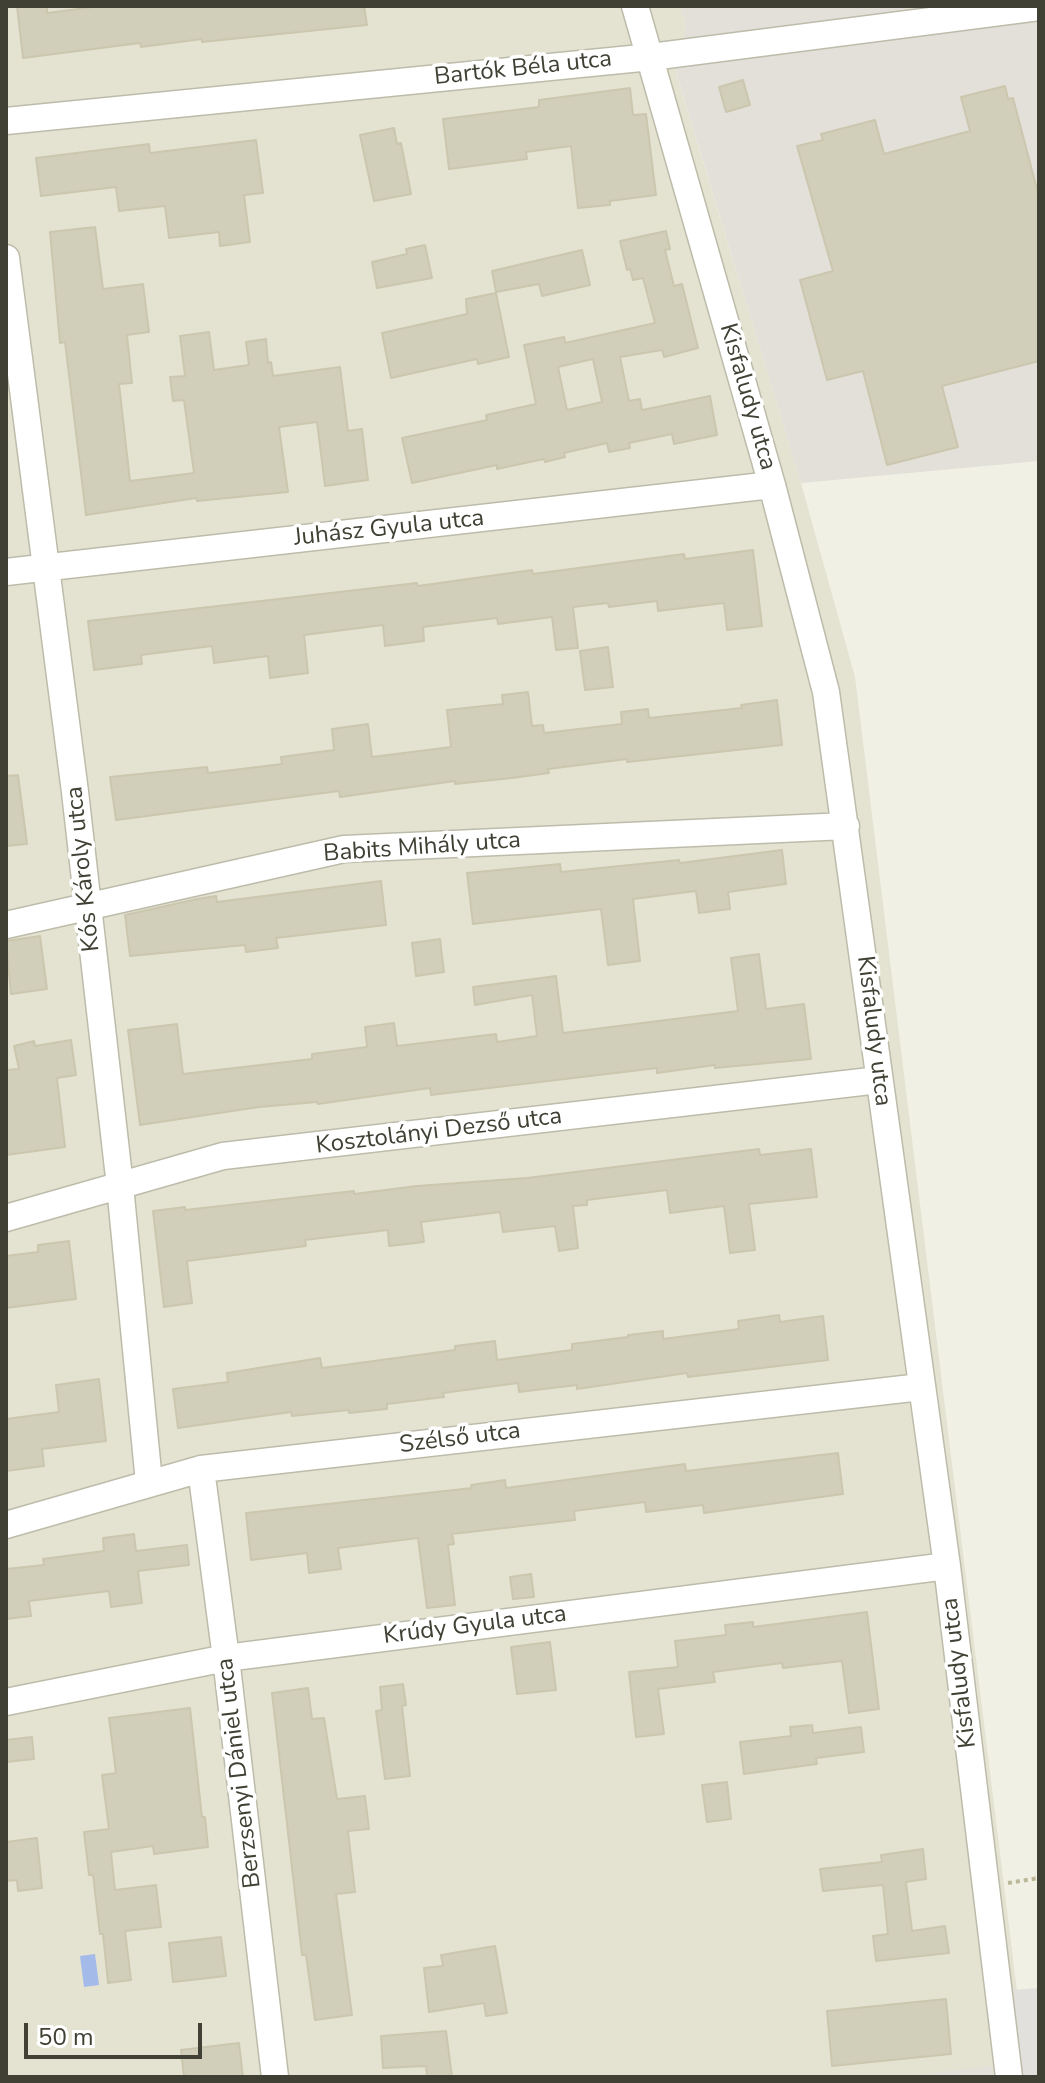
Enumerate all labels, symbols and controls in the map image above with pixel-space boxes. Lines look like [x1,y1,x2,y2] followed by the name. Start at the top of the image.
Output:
[433,45,613,93] street label: Bartók Béla utca
[712,320,782,474] street label: Kisfaludy utca
[293,505,485,553] street label: Juhász Gyula utca
[61,785,107,953] street label: Kós Károly utca
[322,827,522,869] street label: Babits Mihály utca
[849,954,897,1108] street label: Kisfaludy utca
[314,1103,564,1161] street label: Kosztolányi Dezső utca
[398,1417,522,1461] street label: Szélső utca
[936,1596,984,1750] street label: Kisfaludy utca
[382,1600,568,1652] street label: Krúdy Gyula utca
[212,1656,268,1890] street label: Berzsenyi Dániel utca
[28,2007,206,2057] scale bar
[38,2021,94,2053] text: 50 m

